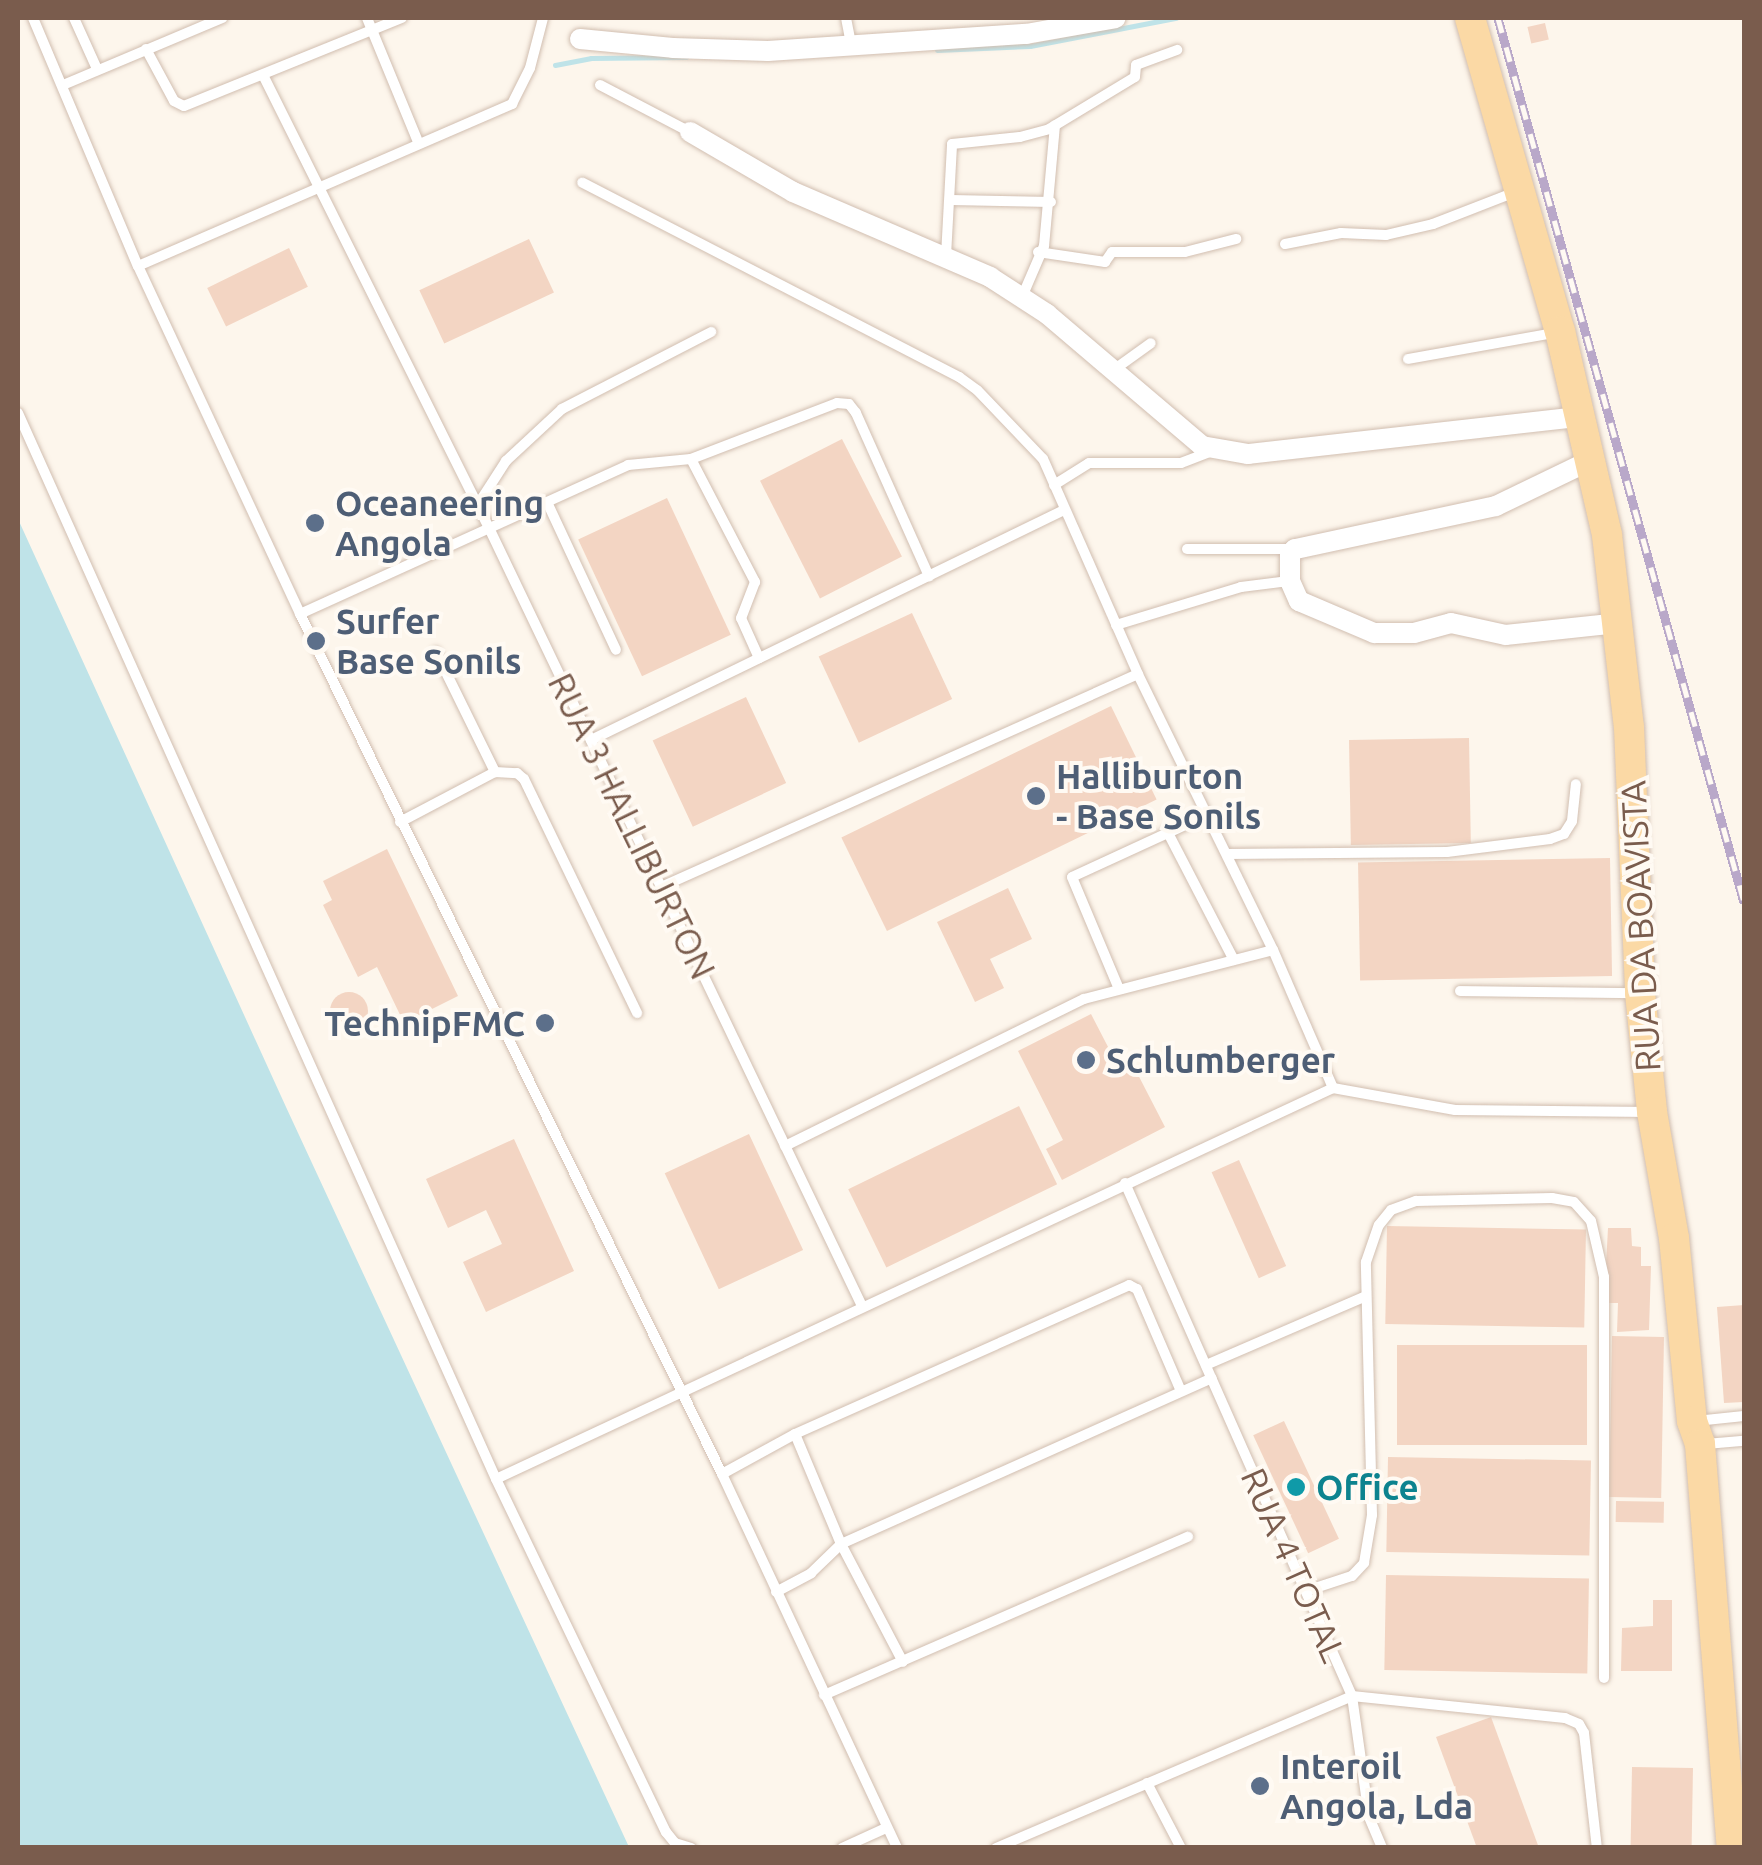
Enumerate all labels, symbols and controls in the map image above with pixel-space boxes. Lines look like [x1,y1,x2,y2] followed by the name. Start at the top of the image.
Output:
[335,482,544,564] place label: Oceaneering Angola
[304,512,326,534] marker: Oceaneering Angola
[336,600,521,682] place label: Surfer Base Sonils
[305,630,327,652] marker: Surfer Base Sonils
[540,666,724,986] street label: RUA 3 HALLIBURTON
[1056,755,1261,837] place label: Halliburton - Base Sonils
[1611,779,1669,1073] street label: RUA DA BOAVISTA
[1025,785,1047,807] marker: Halliburton - Base Sonils
[324,1002,525,1044] place label: TechnipFMC
[534,1012,556,1034] marker: TechnipFMC
[1106,1039,1335,1081] place label: Schlumberger
[1075,1049,1097,1071] marker: Schlumberger
[1233,1462,1355,1668] street label: RUA 4 TOTAL
[1316,1466,1419,1508] place label: Office
[1285,1476,1307,1498] marker: Office
[1280,1745,1473,1827] place label: Interoil Angola, Lda
[1249,1775,1271,1797] marker: Interoil Angola, Lda

